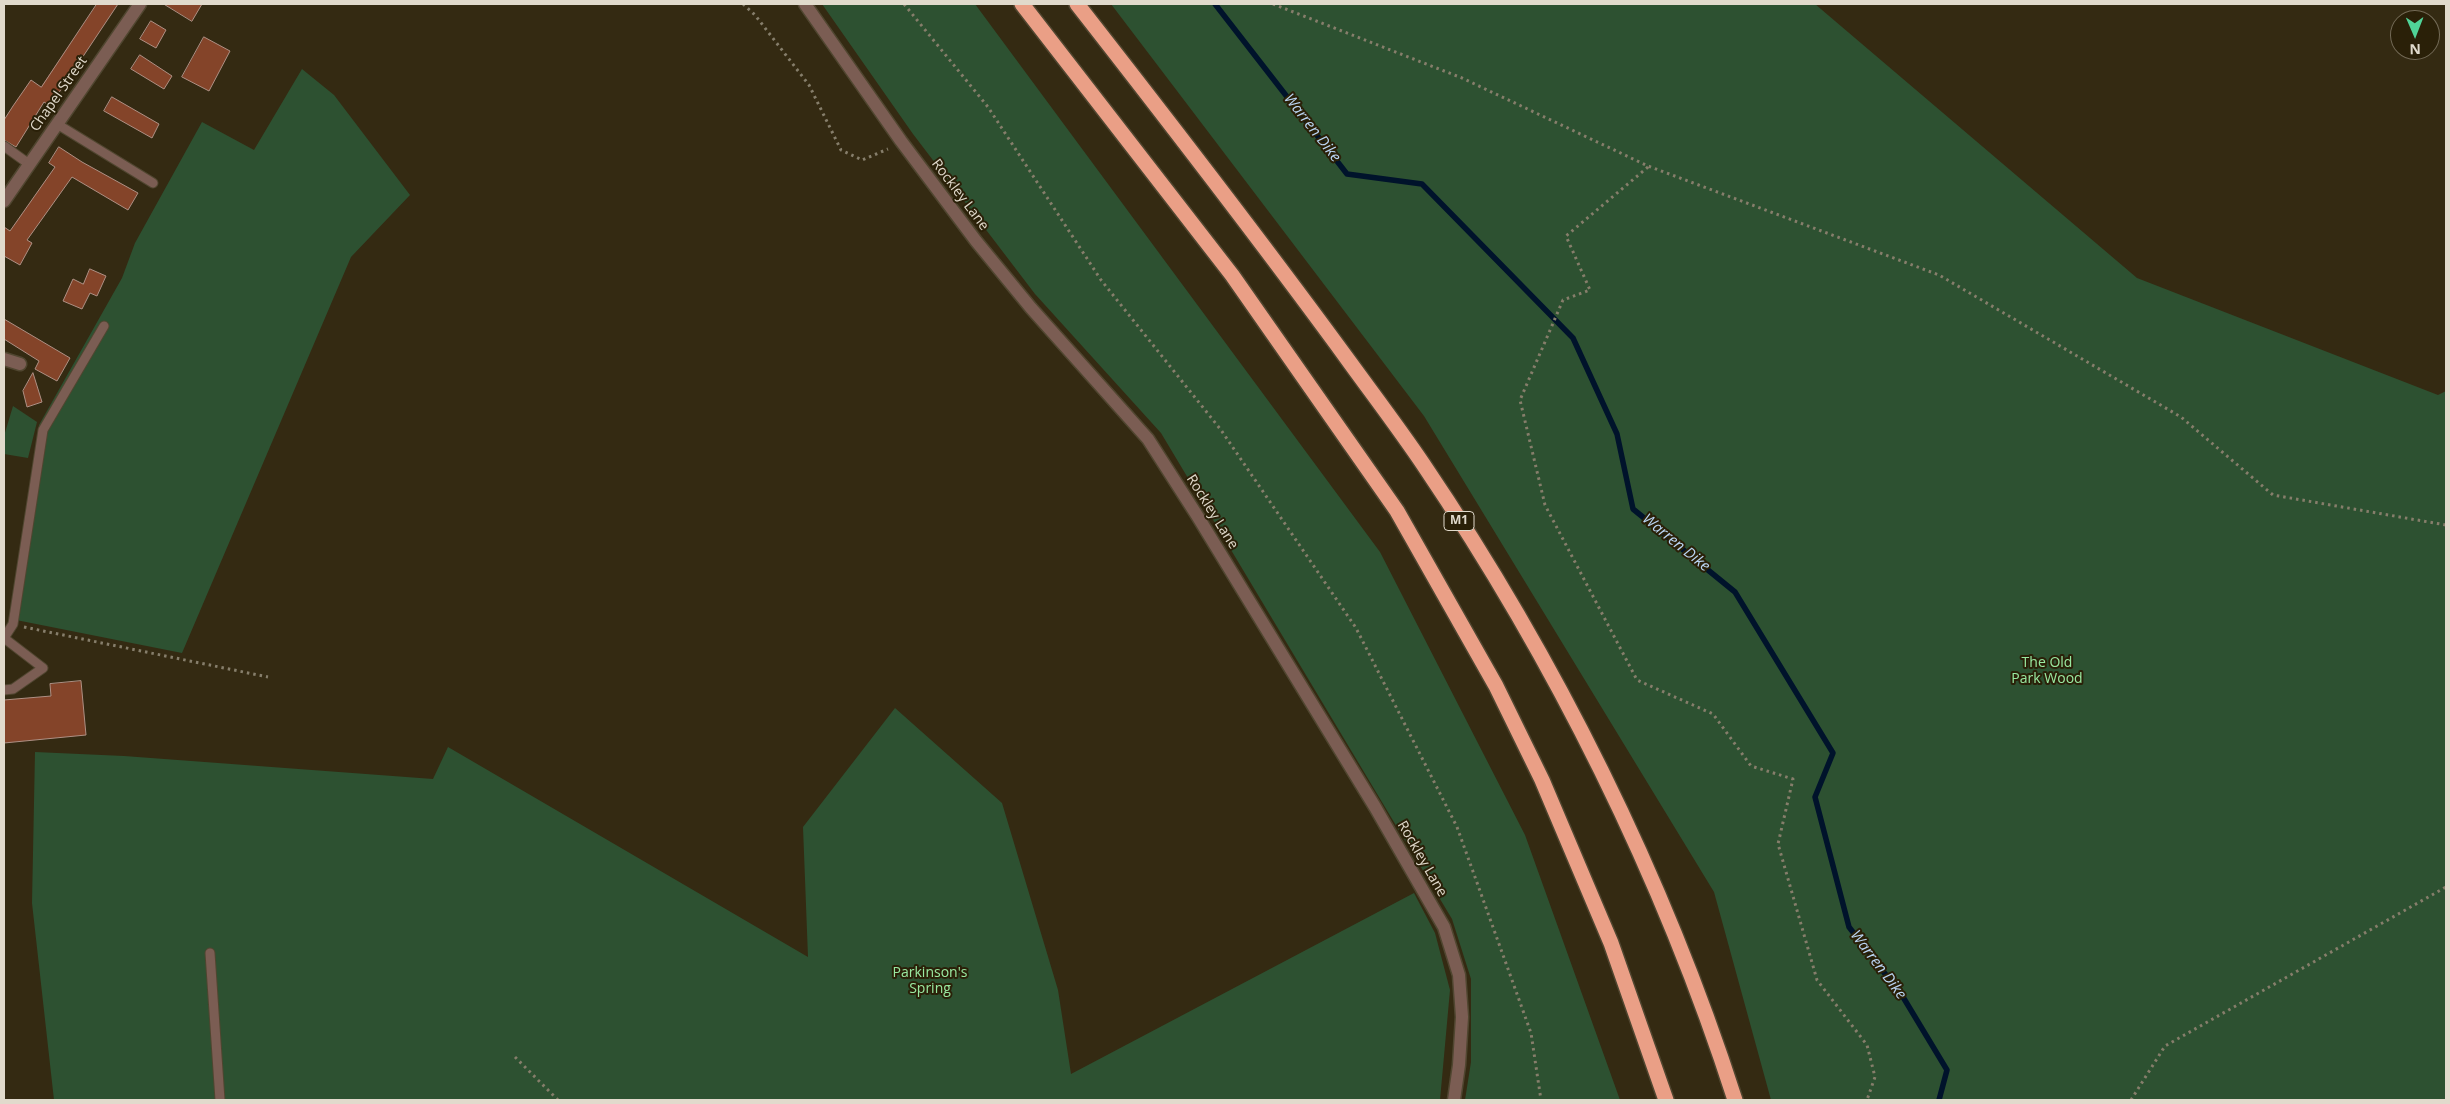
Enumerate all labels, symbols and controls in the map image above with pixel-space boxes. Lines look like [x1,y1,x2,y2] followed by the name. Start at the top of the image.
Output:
[2390,10,2440,60] north arrow
[2409,40,2421,59] text: N
[27,53,91,135] street label: Chapel Street
[1280,90,1344,166] water label: Warren Dike
[928,156,992,234] street label: Rockley Lane
[1182,472,1242,552] street label: Rockley Lane
[1639,510,1713,576] water label: Warren Dike
[1444,512,1474,530] road number: M1
[2011,655,2083,688] park label: The Old Park Wood
[1394,818,1450,900] street label: Rockley Lane
[1846,927,1910,1003] water label: Warren Dike
[893,965,967,998] park label: Parkinson's Spring

